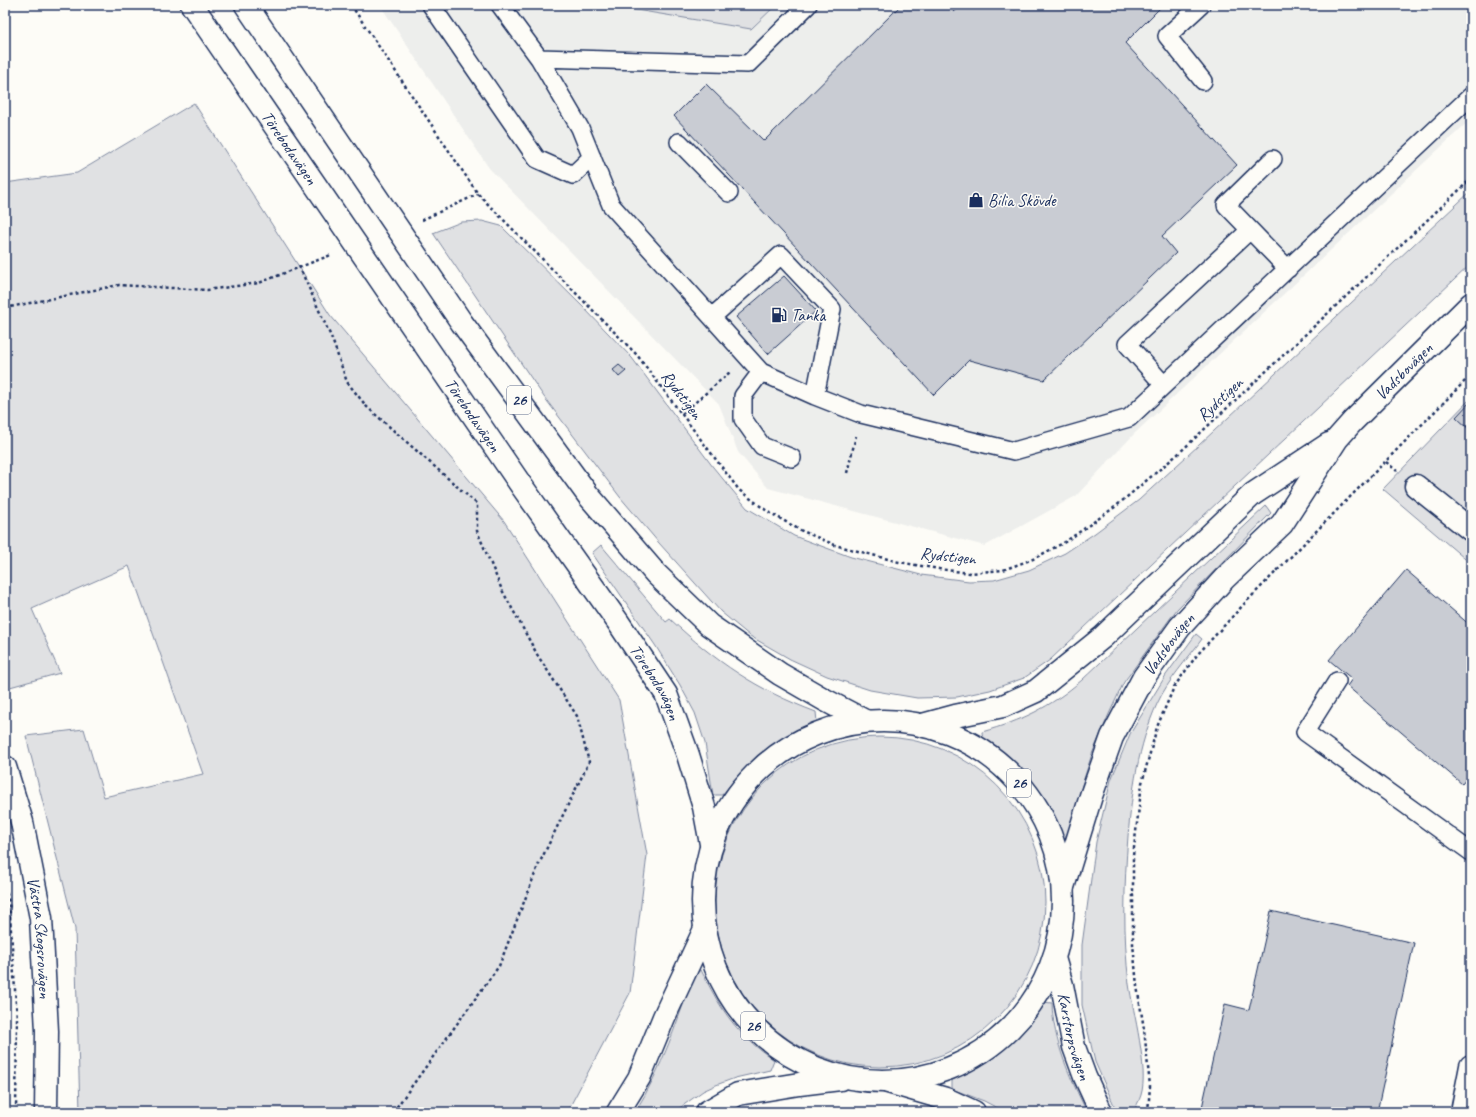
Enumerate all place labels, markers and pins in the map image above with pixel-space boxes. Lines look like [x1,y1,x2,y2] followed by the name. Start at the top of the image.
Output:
[988,190,1057,211] place label: Bilia Skövde
[967,191,985,209] shop icon: Bilia Skövde
[791,305,827,326] place label: Tanka
[770,306,788,324] fuel station icon: Tanka

